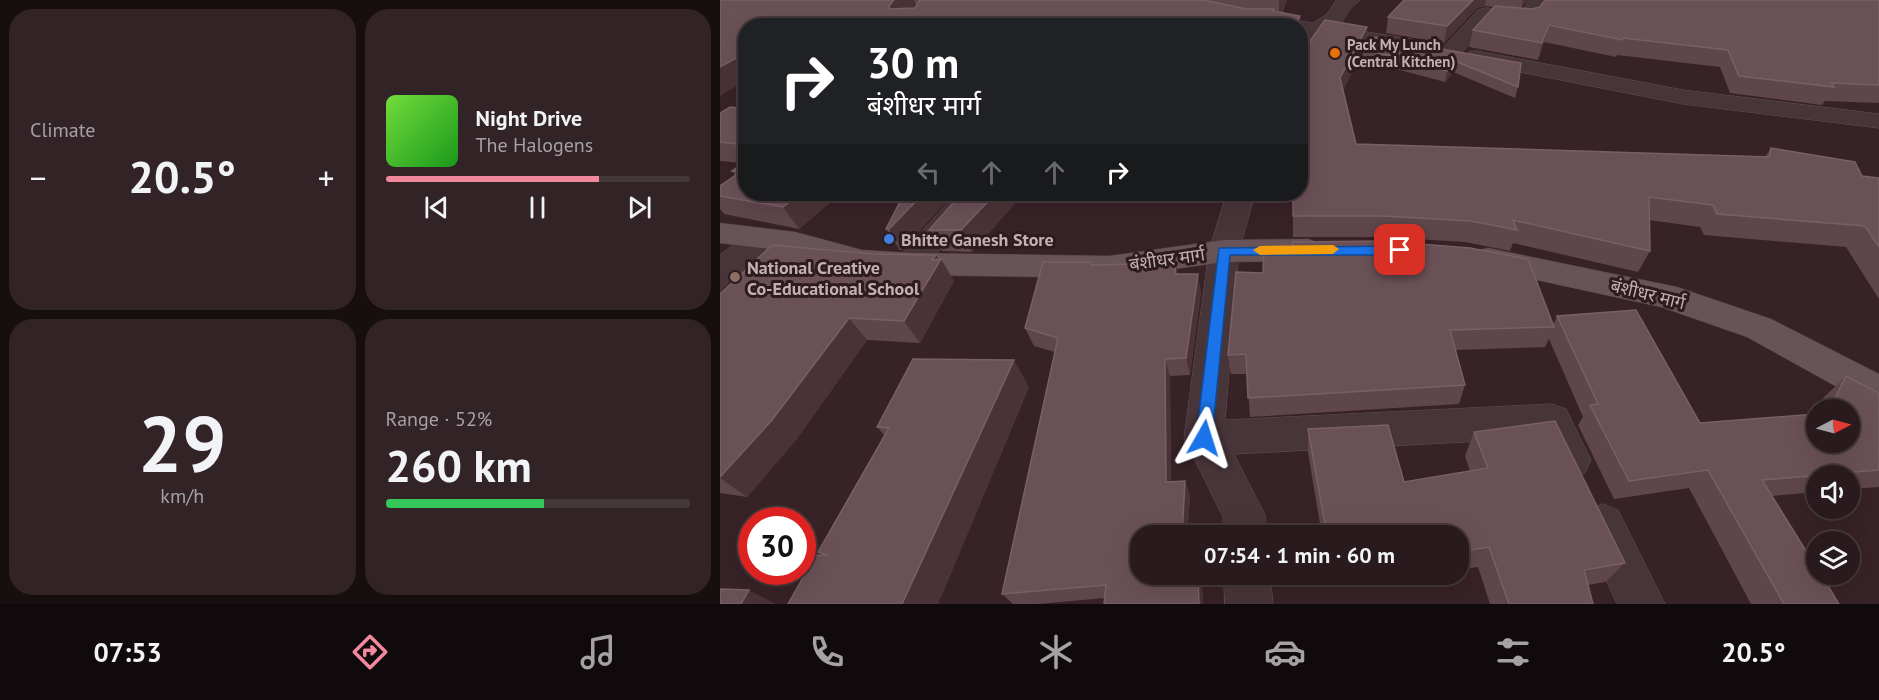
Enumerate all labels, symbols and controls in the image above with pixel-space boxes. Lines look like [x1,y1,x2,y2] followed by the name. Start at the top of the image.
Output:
[867,35,959,90] text: 30 m
[1347,35,1455,71] place label: Pack My Lunch (Central Kitchen)
[768,42,846,120] icon: right
[1328,46,1342,60] marker: Pack My Lunch (Central Kitchen)
[867,88,981,122] text: बंशीधर मार्ग
[476,104,582,132] text: Night Drive
[30,117,96,143] text: Climate
[476,132,593,158] text: The Halogens
[129,147,236,205] text: 20.5°
[30,156,47,199] text: −
[318,156,335,199] text: +
[912,156,945,189] icon: left
[975,156,1008,189] icon: ahead
[1038,156,1071,189] icon: ahead
[1101,156,1134,189] icon: right
[420,191,453,224] icon: previous
[521,191,554,224] icon: pause
[623,191,656,224] icon: next
[1374,224,1425,275] pin
[901,228,1054,251] place label: Bhitte Ganesh Store
[882,232,896,246] marker: Bhitte Ganesh Store
[1383,233,1416,266] icon: arrive
[1128,242,1207,276] street label: बंशीधर मार्ग
[747,256,920,300] place label: National Creative Co-Educational School
[728,270,742,284] marker: National Creative Co-Educational School
[1608,274,1689,315] street label: बंशीधर मार्ग
[138,393,226,494] text: 29
[1806,399,1860,453] north arrow
[1806,399,1860,585] map controls
[386,406,492,432] text: Range · 52%
[1172,406,1236,470] position arrow
[386,436,532,494] text: 260 km
[1806,465,1860,519] button: sound
[160,483,204,509] text: km/h
[738,507,816,585] speed limit sign: 30
[1806,531,1860,585] button: layers
[1204,541,1395,569] text: 07:54 · 1 min · 60 m
[349,631,391,673] icon: directions
[577,631,619,673] icon: music
[806,631,848,673] icon: phone
[1035,631,1077,673] icon: climate
[1264,631,1306,673] icon: car
[1492,631,1534,673] icon: filters
[93,635,162,669] text: 07:53
[1721,635,1786,669] text: 20.5°

